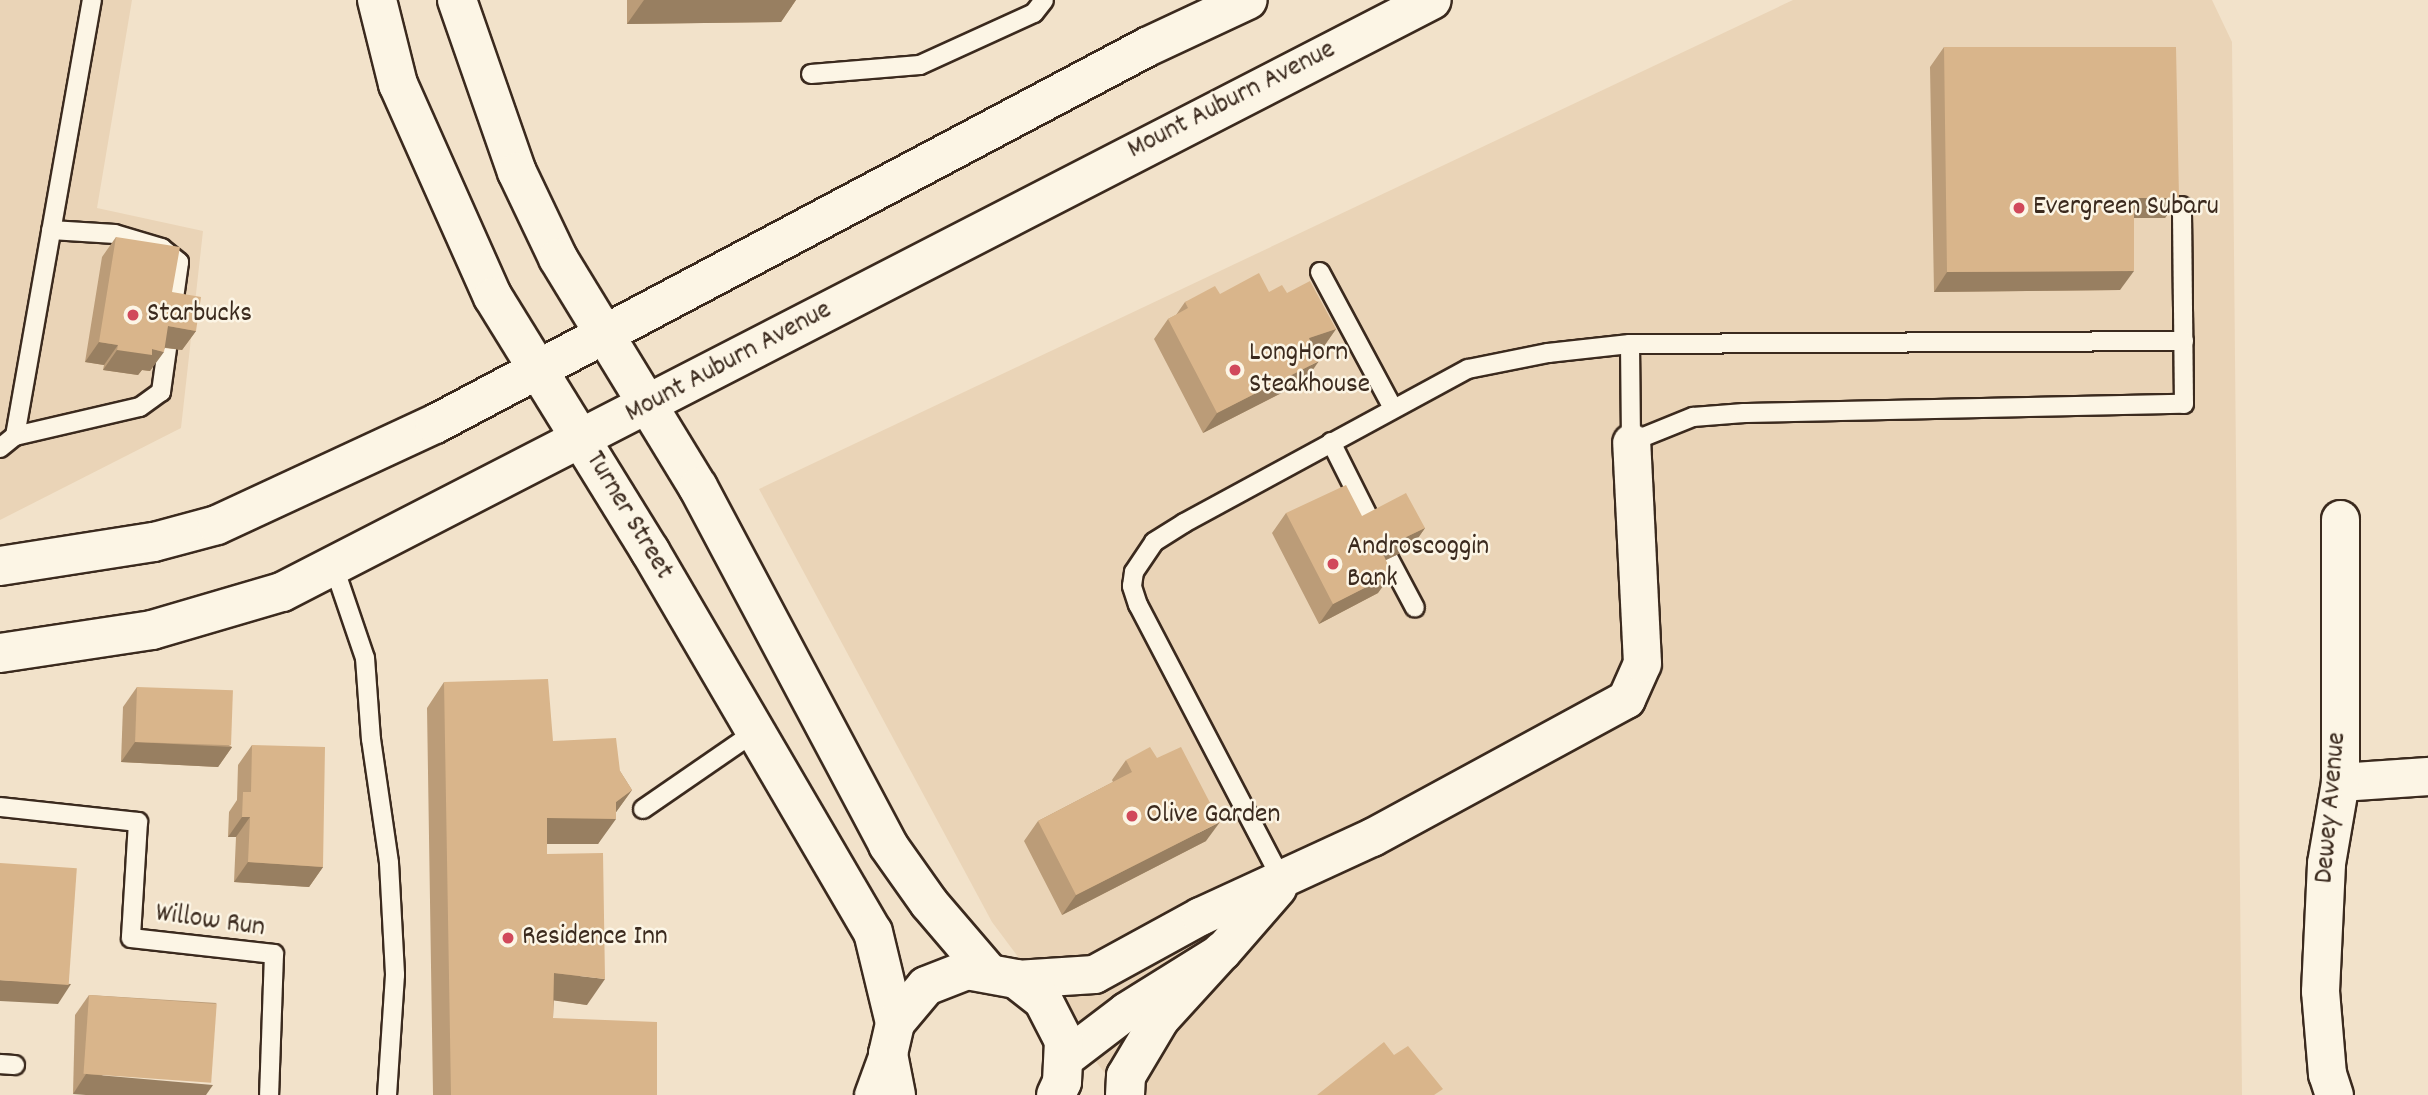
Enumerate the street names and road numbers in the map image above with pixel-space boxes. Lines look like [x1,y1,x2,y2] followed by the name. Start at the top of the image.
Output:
[1123,34,1341,168] street label: Mount Auburn Avenue
[620,295,838,431] street label: Mount Auburn Avenue
[577,446,679,586] street label: Turner Street
[2309,731,2355,885] street label: Dewey Avenue
[153,898,267,946] street label: Willow Run

